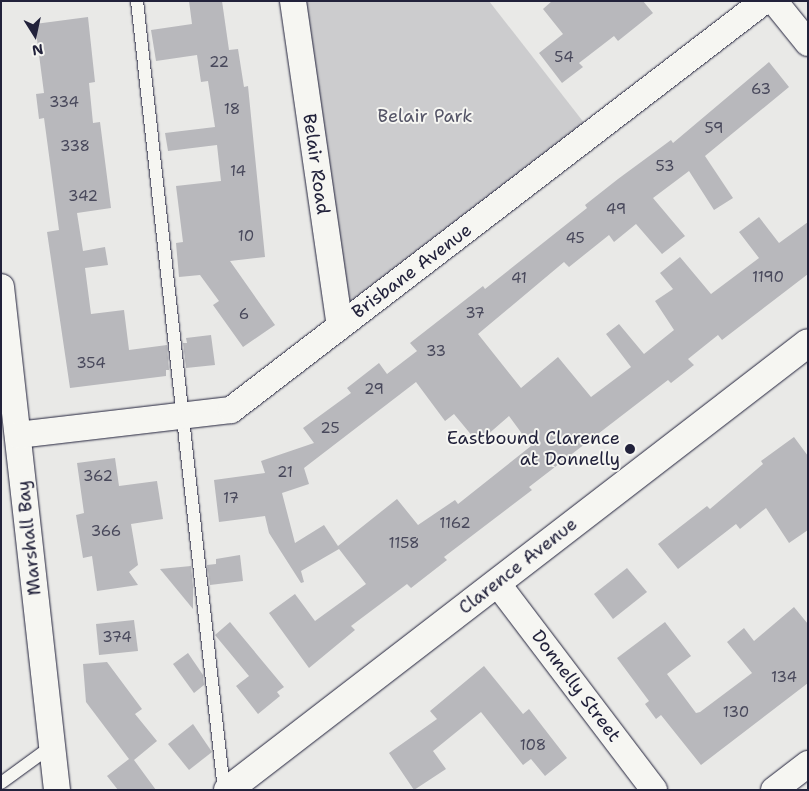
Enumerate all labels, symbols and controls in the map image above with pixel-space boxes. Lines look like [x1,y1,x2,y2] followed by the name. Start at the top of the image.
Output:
[10,10,60,60] north arrow
[31,40,45,60] text: N
[554,49,574,67] house number: 54
[209,54,229,72] house number: 22
[751,81,771,99] house number: 63
[49,94,79,112] house number: 334
[224,101,240,119] house number: 18
[377,105,473,127] park label: Belair Park
[298,112,334,216] street label: Belair Road
[705,120,723,138] house number: 59
[60,138,90,156] house number: 338
[656,158,674,176] house number: 53
[230,163,246,181] house number: 14
[68,188,98,206] house number: 342
[606,201,626,219] house number: 49
[348,219,476,323] street label: Brisbane Avenue
[238,228,254,246] house number: 10
[565,230,585,248] house number: 45
[752,269,784,287] house number: 1190
[511,270,527,288] house number: 41
[465,305,485,323] house number: 37
[239,306,249,324] house number: 6
[426,343,446,361] house number: 33
[76,355,106,373] house number: 354
[364,381,384,399] house number: 29
[320,420,340,438] house number: 25
[447,428,620,470] place label: Eastbound Clarence at Donnelly
[624,443,636,455] marker: Eastbound Clarence at Donnelly
[277,464,293,482] house number: 21
[83,468,113,486] house number: 362
[12,480,46,596] street label: Marshall Bay
[223,490,239,508] house number: 17
[455,513,581,619] street label: Clarence Avenue
[439,515,471,533] house number: 1162
[91,523,121,541] house number: 366
[388,535,420,553] house number: 1158
[527,626,625,746] street label: Donnelly Street
[102,629,132,647] house number: 374
[771,669,797,687] house number: 134
[723,704,749,722] house number: 130
[520,737,546,755] house number: 108

